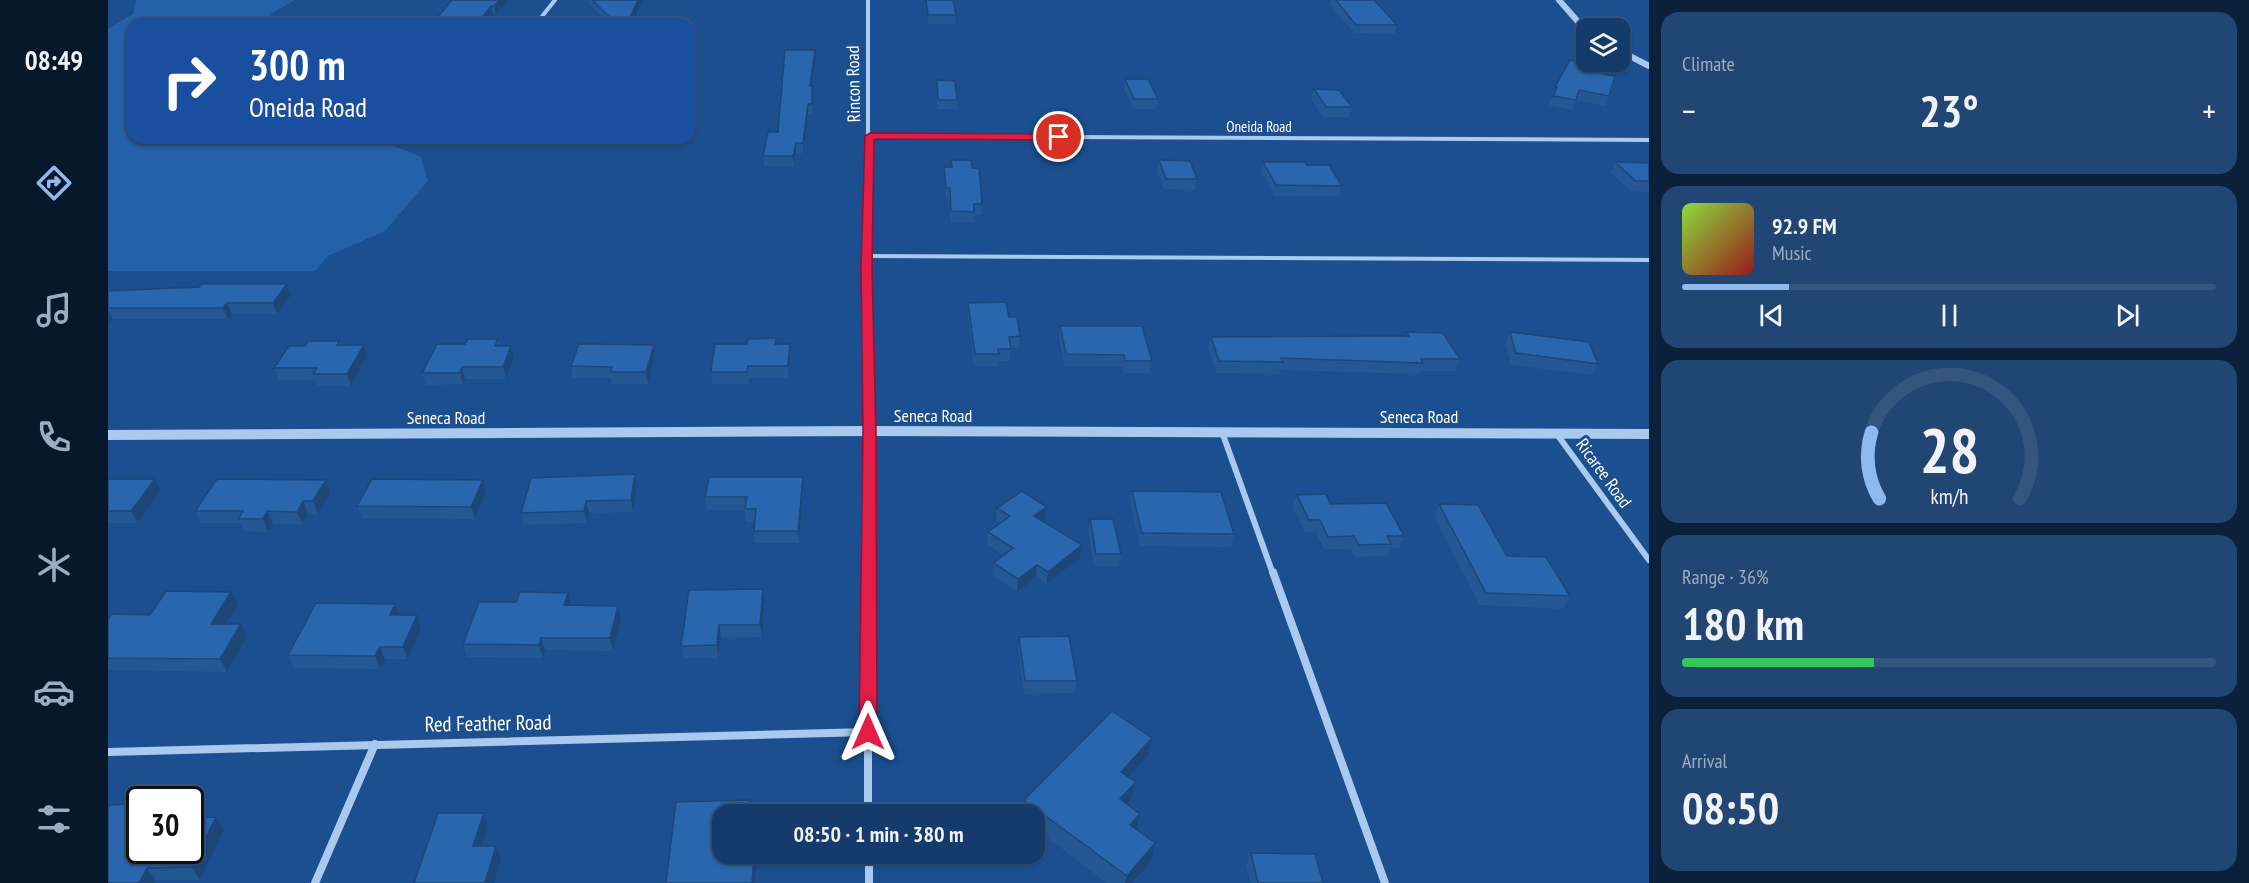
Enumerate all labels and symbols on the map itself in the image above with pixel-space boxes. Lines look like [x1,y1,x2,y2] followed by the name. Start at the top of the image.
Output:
[841,45,865,123] street label: Rincon Road
[1033,111,1084,162] pin
[1226,117,1292,136] street label: Oneida Road
[894,404,972,427] street label: Seneca Road
[1380,405,1458,428] street label: Seneca Road
[407,406,485,429] street label: Seneca Road
[1571,434,1637,512] street label: Ricaree Road
[836,700,900,764] position arrow
[424,708,552,738] street label: Red Feather Road
[126,786,204,864] speed limit sign: 30

